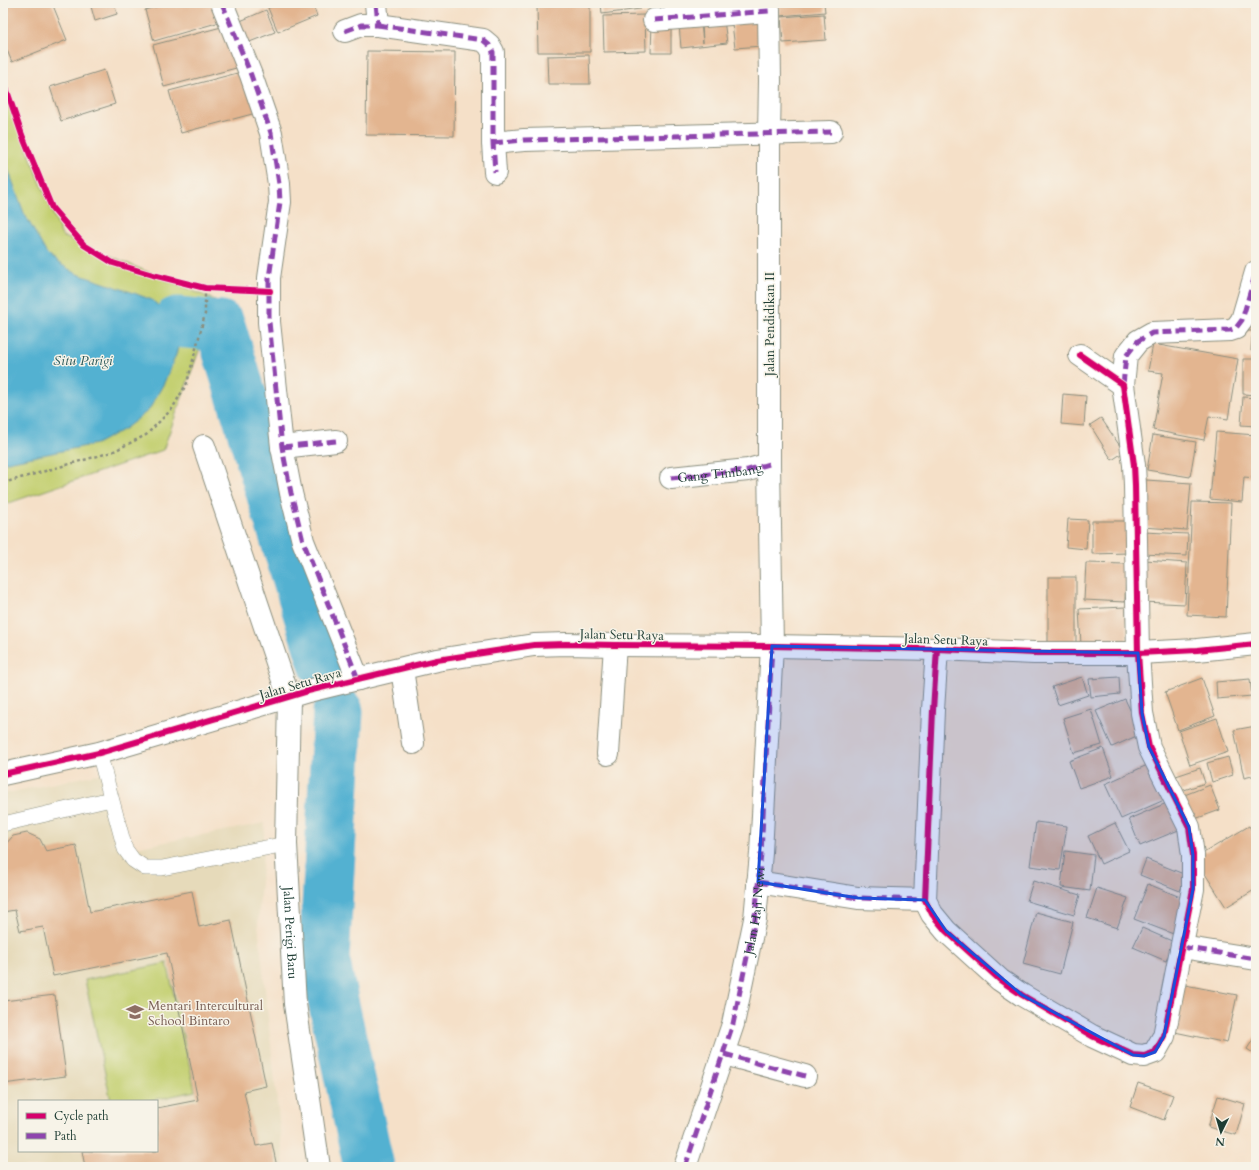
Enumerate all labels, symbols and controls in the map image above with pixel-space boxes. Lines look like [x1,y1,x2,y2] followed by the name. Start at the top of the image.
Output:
[761,272,779,378] street label: Jalan Pendidikan II
[53,351,113,370] water label: Situ Parigi
[676,458,765,487] street label: Gang Timbang
[578,625,665,645] street label: Jalan Setu Raya
[902,629,989,650] street label: Jalan Setu Raya
[255,664,344,705] street label: Jalan Setu Raya
[739,866,770,958] street label: Jalan Haji Newi
[278,884,302,980] street label: Jalan Perigi Baru
[148,997,264,1030] place label: Mentari Intercultural School Bintaro
[125,1002,145,1022] school or university icon: Mentari Intercultural School Bintaro
[18,1100,158,1152] legend
[54,1108,109,1124] text: Cycle path
[1201,1112,1241,1152] north arrow
[54,1128,77,1144] text: Path
[1214,1134,1226,1149] text: N

